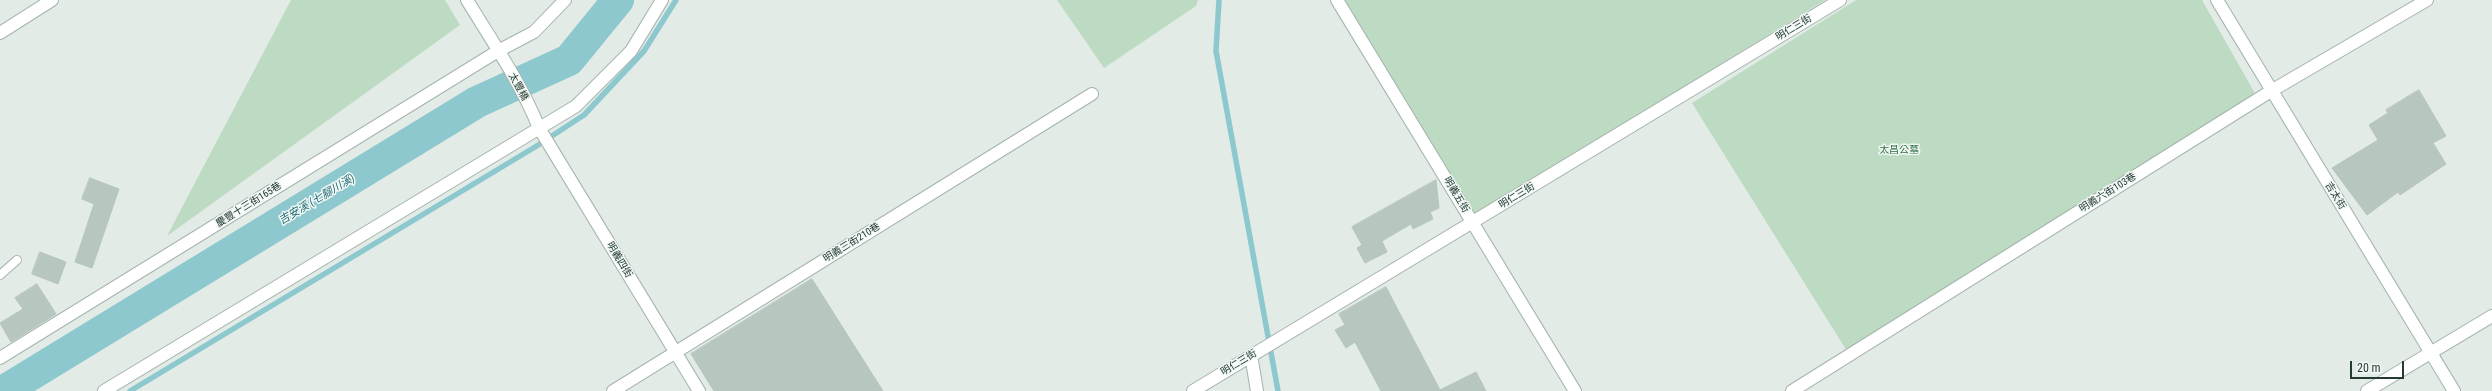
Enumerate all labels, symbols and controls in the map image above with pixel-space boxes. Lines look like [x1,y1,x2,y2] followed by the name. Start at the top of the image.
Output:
[1774,13,1814,43] street label: 明仁三街
[505,71,531,103] street label: 太豐橋
[1879,144,1919,156] park label: 太昌公墓
[2077,171,2139,215] street label: 明義六街103巷
[277,172,357,228] water label: 吉安溪 (七腳川溪)
[1441,175,1471,215] street label: 明義五街
[214,180,284,230] street label: 慶豐十三街165巷
[2322,180,2348,212] street label: 吉太街
[1497,181,1537,211] street label: 明仁三街
[821,221,883,265] street label: 明義三街210巷
[604,240,634,280] street label: 明義四街
[1219,348,1259,378] street label: 明仁三街
[2352,353,2406,379] scale bar
[2357,361,2381,375] text: 20 m

